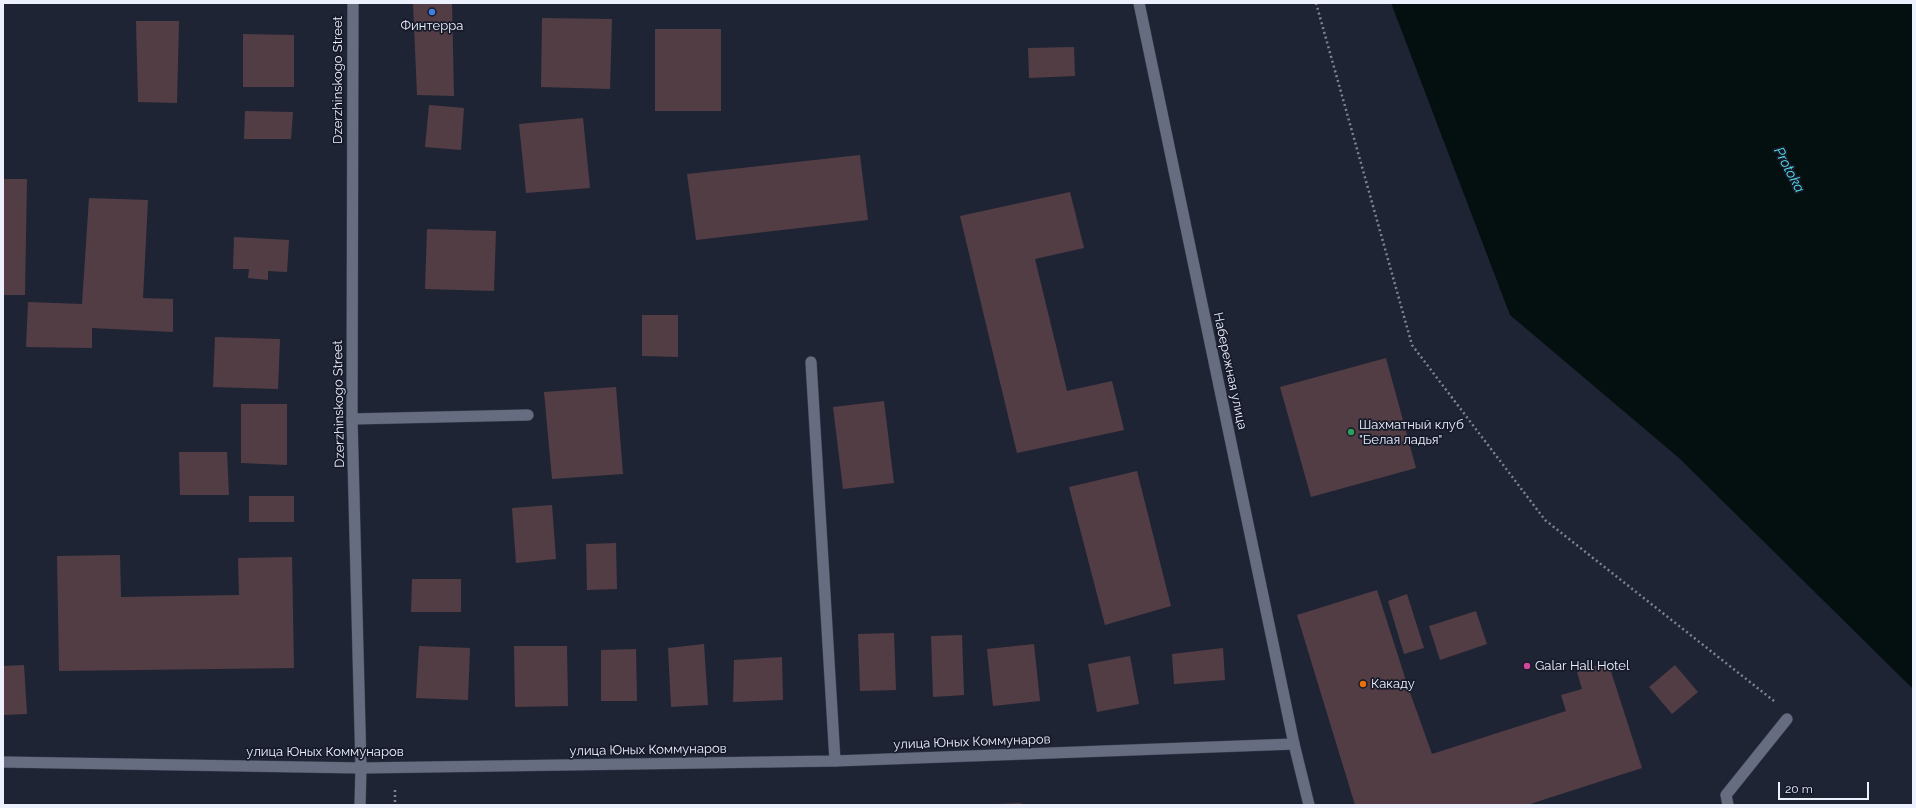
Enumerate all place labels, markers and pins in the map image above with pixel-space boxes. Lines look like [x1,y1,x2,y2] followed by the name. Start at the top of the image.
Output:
[427,7,437,17] marker: Финтерра
[401,18,463,34] place label: Финтерра
[1359,417,1464,448] place label: Шахматный клуб "Белая ладья"
[1346,427,1356,437] marker: Шахматный клуб "Белая ладья"
[1535,658,1629,674] place label: Galar Hall Hotel
[1522,661,1532,671] marker: Galar Hall Hotel
[1371,676,1415,692] place label: Какаду
[1358,679,1368,689] marker: Какаду

